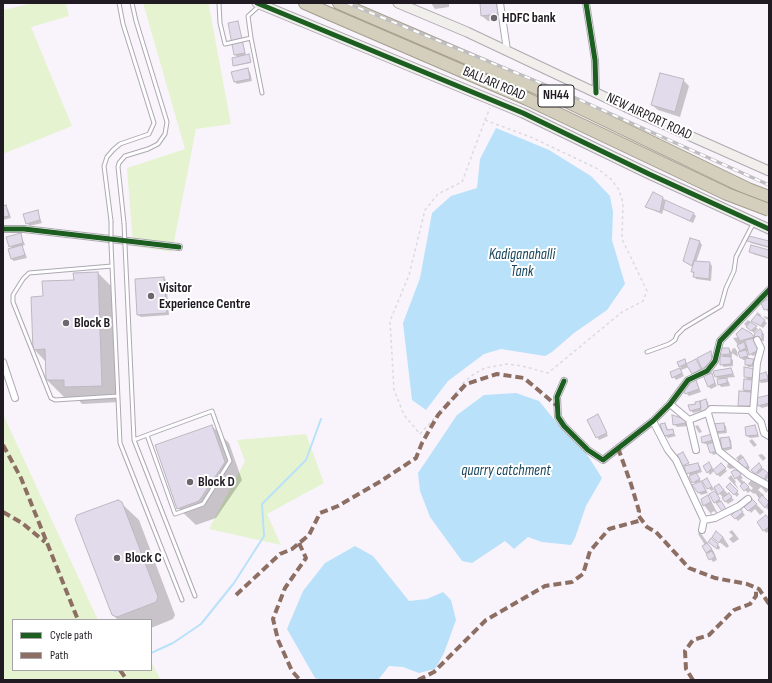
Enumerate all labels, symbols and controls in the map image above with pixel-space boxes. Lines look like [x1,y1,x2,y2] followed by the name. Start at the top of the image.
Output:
[502,10,556,26] place label: HDFC bank
[489,13,499,23] marker: HDFC bank
[460,63,528,105] street label: BALLARI ROAD
[538,85,574,107] road number: NH44
[603,90,695,144] street label: NEW AIRPORT ROAD
[489,246,555,281] water label: Kadiganahalli Tank
[159,280,251,312] place label: Visitor Experience Centre
[146,291,156,301] marker: Visitor Experience Centre
[74,315,110,331] place label: Block B
[61,318,71,328] marker: Block B
[461,462,551,480] water label: quarry catchment
[198,474,235,490] place label: Block D
[185,477,195,487] marker: Block D
[125,550,162,566] place label: Block C
[112,553,122,563] marker: Block C
[12,619,152,671] legend
[50,628,92,643] text: Cycle path
[50,648,68,663] text: Path

